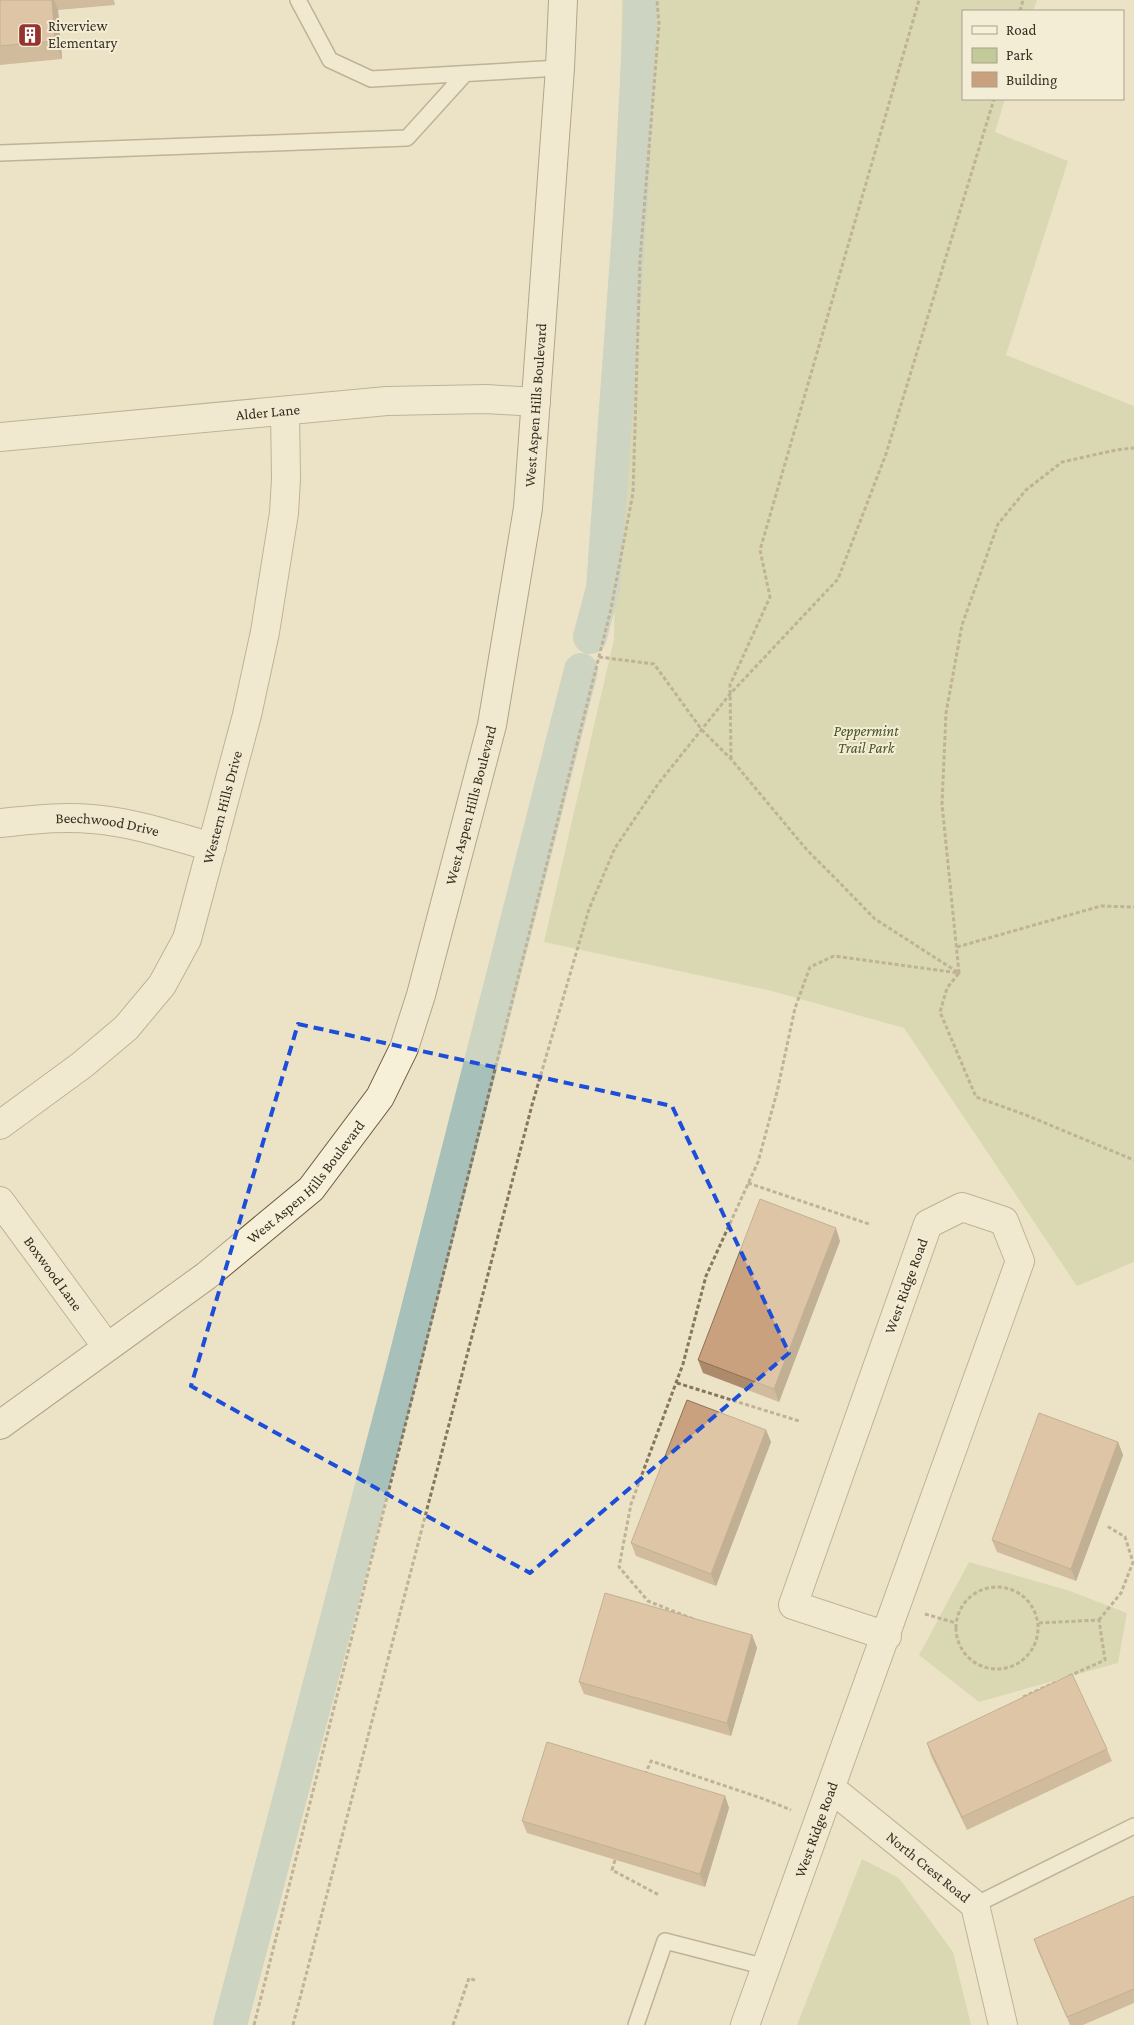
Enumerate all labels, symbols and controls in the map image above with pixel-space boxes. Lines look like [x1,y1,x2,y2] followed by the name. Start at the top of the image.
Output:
[962,10,1124,100] legend
[48,18,118,52] place label: Riverview Elementary
[17,22,43,48] building icon: Riverview Elementary
[1006,22,1037,38] text: Road
[1006,47,1033,63] text: Park
[1006,72,1057,89] text: Building
[522,323,549,488] street label: West Aspen Hills Boulevard
[235,401,301,423] street label: Alder Lane
[833,723,899,756] park label: Peppermint Trail Park
[442,724,500,887] street label: West Aspen Hills Boulevard
[200,749,245,865] street label: Western Hills Drive
[55,810,161,839] street label: Beechwood Drive
[244,1117,368,1247] street label: West Aspen Hills Boulevard
[21,1233,86,1314] street label: Boxwood Lane
[881,1236,932,1336] street label: West Ridge Road
[791,1779,841,1880] street label: West Ridge Road
[883,1828,973,1906] street label: North Crest Road

